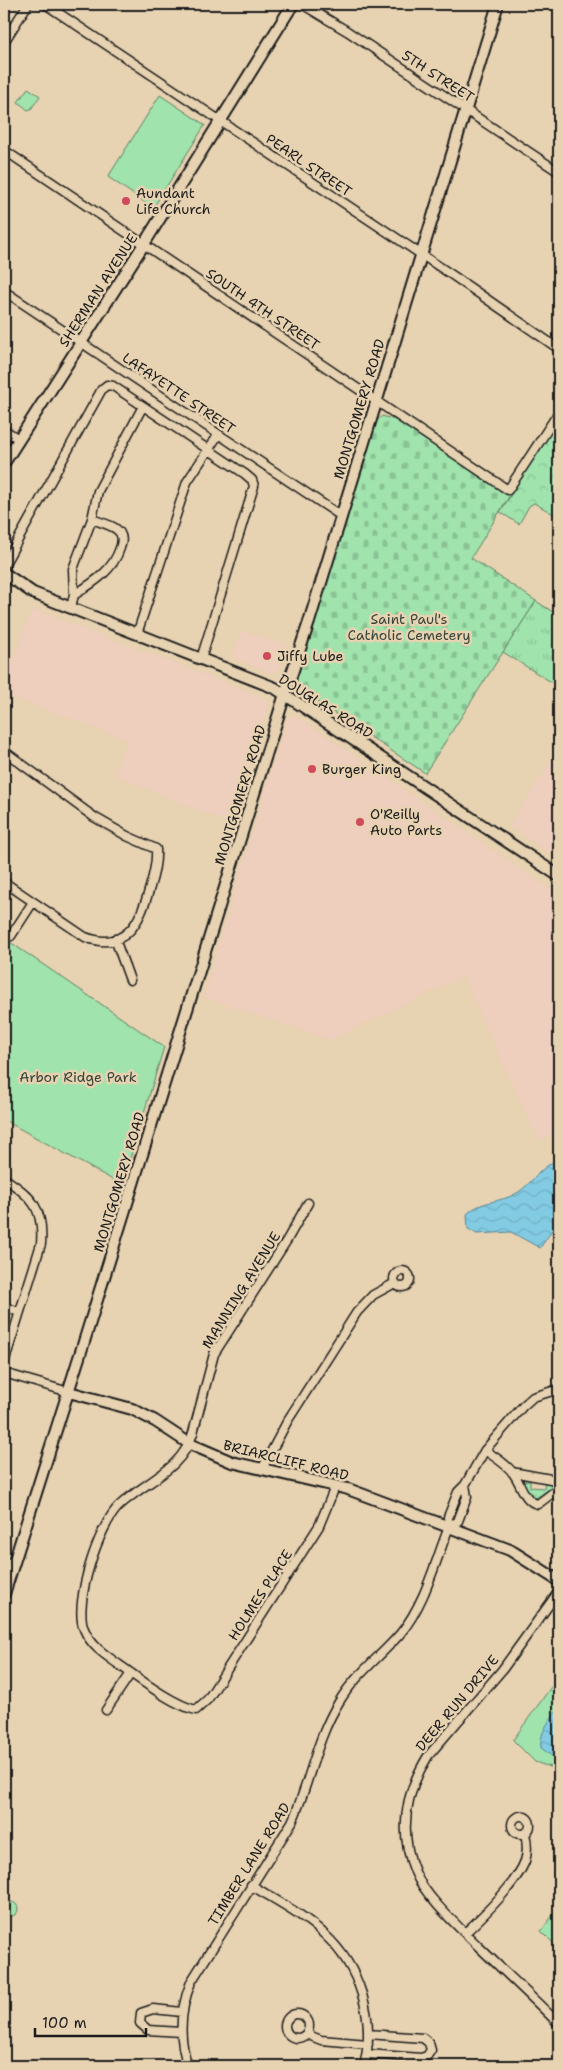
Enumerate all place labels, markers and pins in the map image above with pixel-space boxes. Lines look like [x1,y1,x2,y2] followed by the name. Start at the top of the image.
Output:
[136,184,211,218] place label: Aundant Life Church
[120,195,132,207] marker: Aundant Life Church
[277,647,344,665] place label: Jiffy Lube
[261,650,273,662] marker: Jiffy Lube
[322,760,401,778] place label: Burger King
[306,763,318,775] marker: Burger King
[370,805,442,839] place label: O'Reilly Auto Parts
[354,816,366,828] marker: O'Reilly Auto Parts

